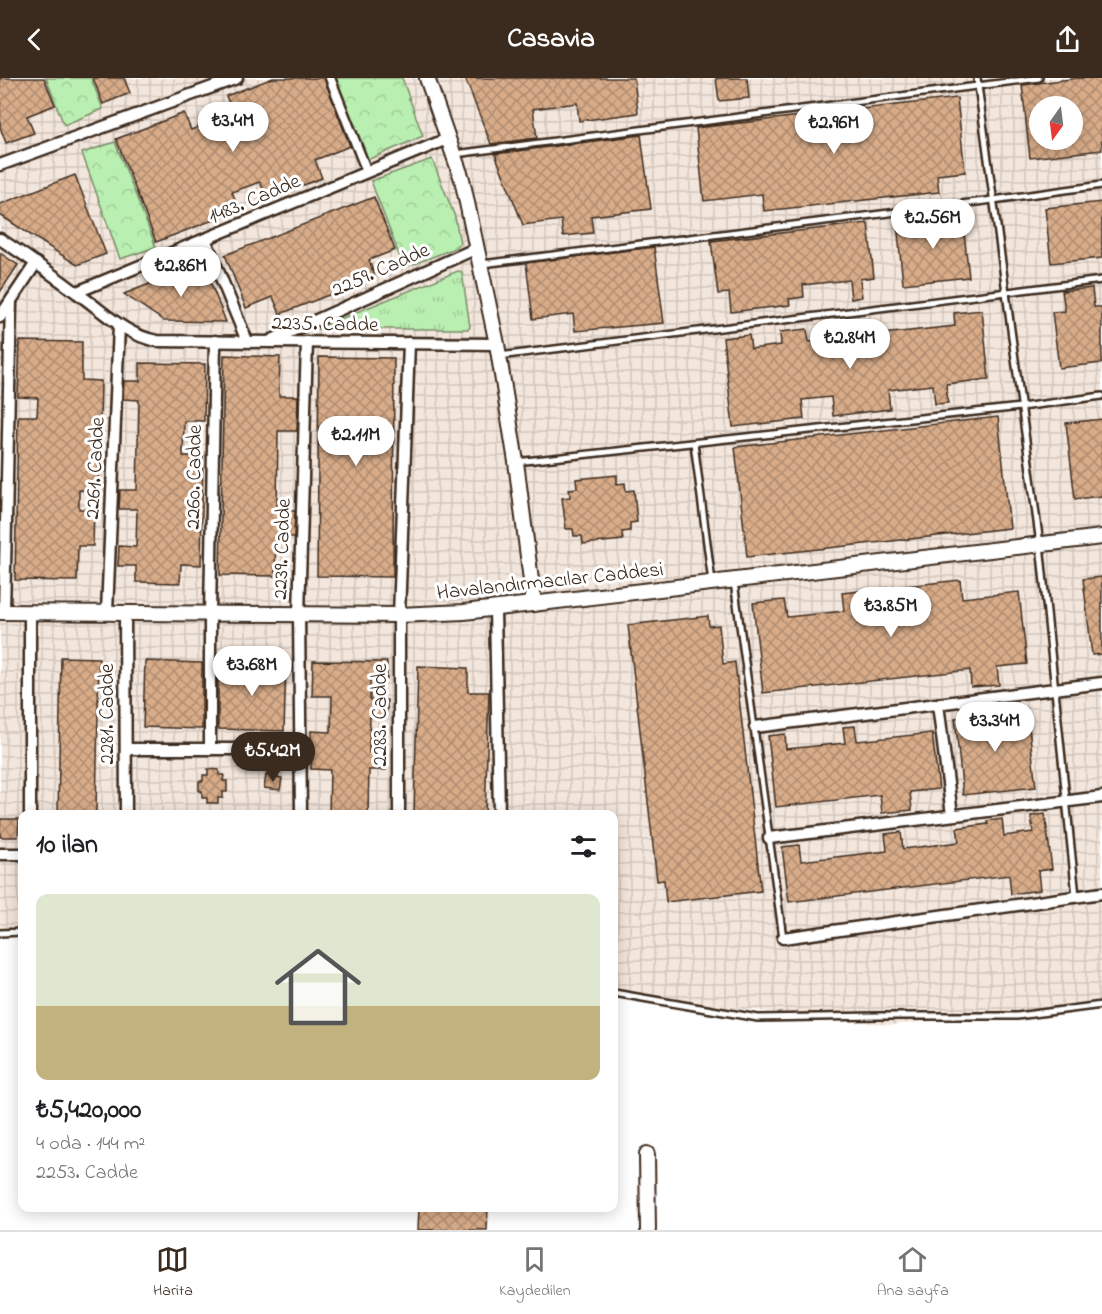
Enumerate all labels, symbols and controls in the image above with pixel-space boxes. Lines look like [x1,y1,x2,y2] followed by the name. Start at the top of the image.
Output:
[507,20,595,59] text: Casavia
[18,23,51,56] icon: back
[1051,23,1084,56] icon: share
[1029,96,1083,150] north arrow
[1029,96,1083,150] map controls
[191,102,275,153] pin: ₺3.4M
[785,104,883,155] pin: ₺2.96M
[212,107,254,136] text: ₺3.4M
[809,109,859,138] text: ₺2.96M
[204,167,306,233] street label: 1483. Cadde
[884,199,982,250] pin: ₺2.56M
[905,204,961,233] text: ₺2.56M
[327,236,435,306] street label: 2259. Cadde
[132,247,230,298] pin: ₺2.86M
[155,252,207,281] text: ₺2.86M
[271,309,379,341] street label: 2235. Cadde
[801,319,899,370] pin: ₺2.84M
[824,324,876,353] text: ₺2.84M
[78,416,114,520] street label: 2261. Cadde
[307,416,405,467] pin: ₺2.11M
[332,421,380,450] text: ₺2.11M
[179,424,211,530] street label: 2260. Cadde
[266,497,300,600] street label: 2239. Cadde
[435,555,665,609] street label: Havalandırmacılar Caddesi
[842,587,940,638] pin: ₺3.85M
[864,592,918,621] text: ₺3.85M
[203,646,301,697] pin: ₺3.68M
[227,651,277,680] text: ₺3.68M
[93,663,123,764] street label: 2281. Cadde
[366,663,396,766] street label: 2283. Cadde
[946,702,1044,753] pin: ₺3.34M
[970,707,1020,736] text: ₺3.34M
[224,732,322,783] pin: ₺5.42M
[245,737,301,766] text: ₺5.42M
[36,827,98,865] text: 10 ilan
[567,830,600,863] icon: filters
[264,933,372,1041] icon: home
[36,1092,141,1130] text: ₺5,420,000
[36,1130,145,1159] text: 4 oda · 144 m²
[36,1159,138,1188] text: 2253. Cadde
[153,1243,193,1303] tab: Harita
[499,1243,571,1303] tab: Kaydedilen
[877,1243,949,1303] tab: Ana sayfa

